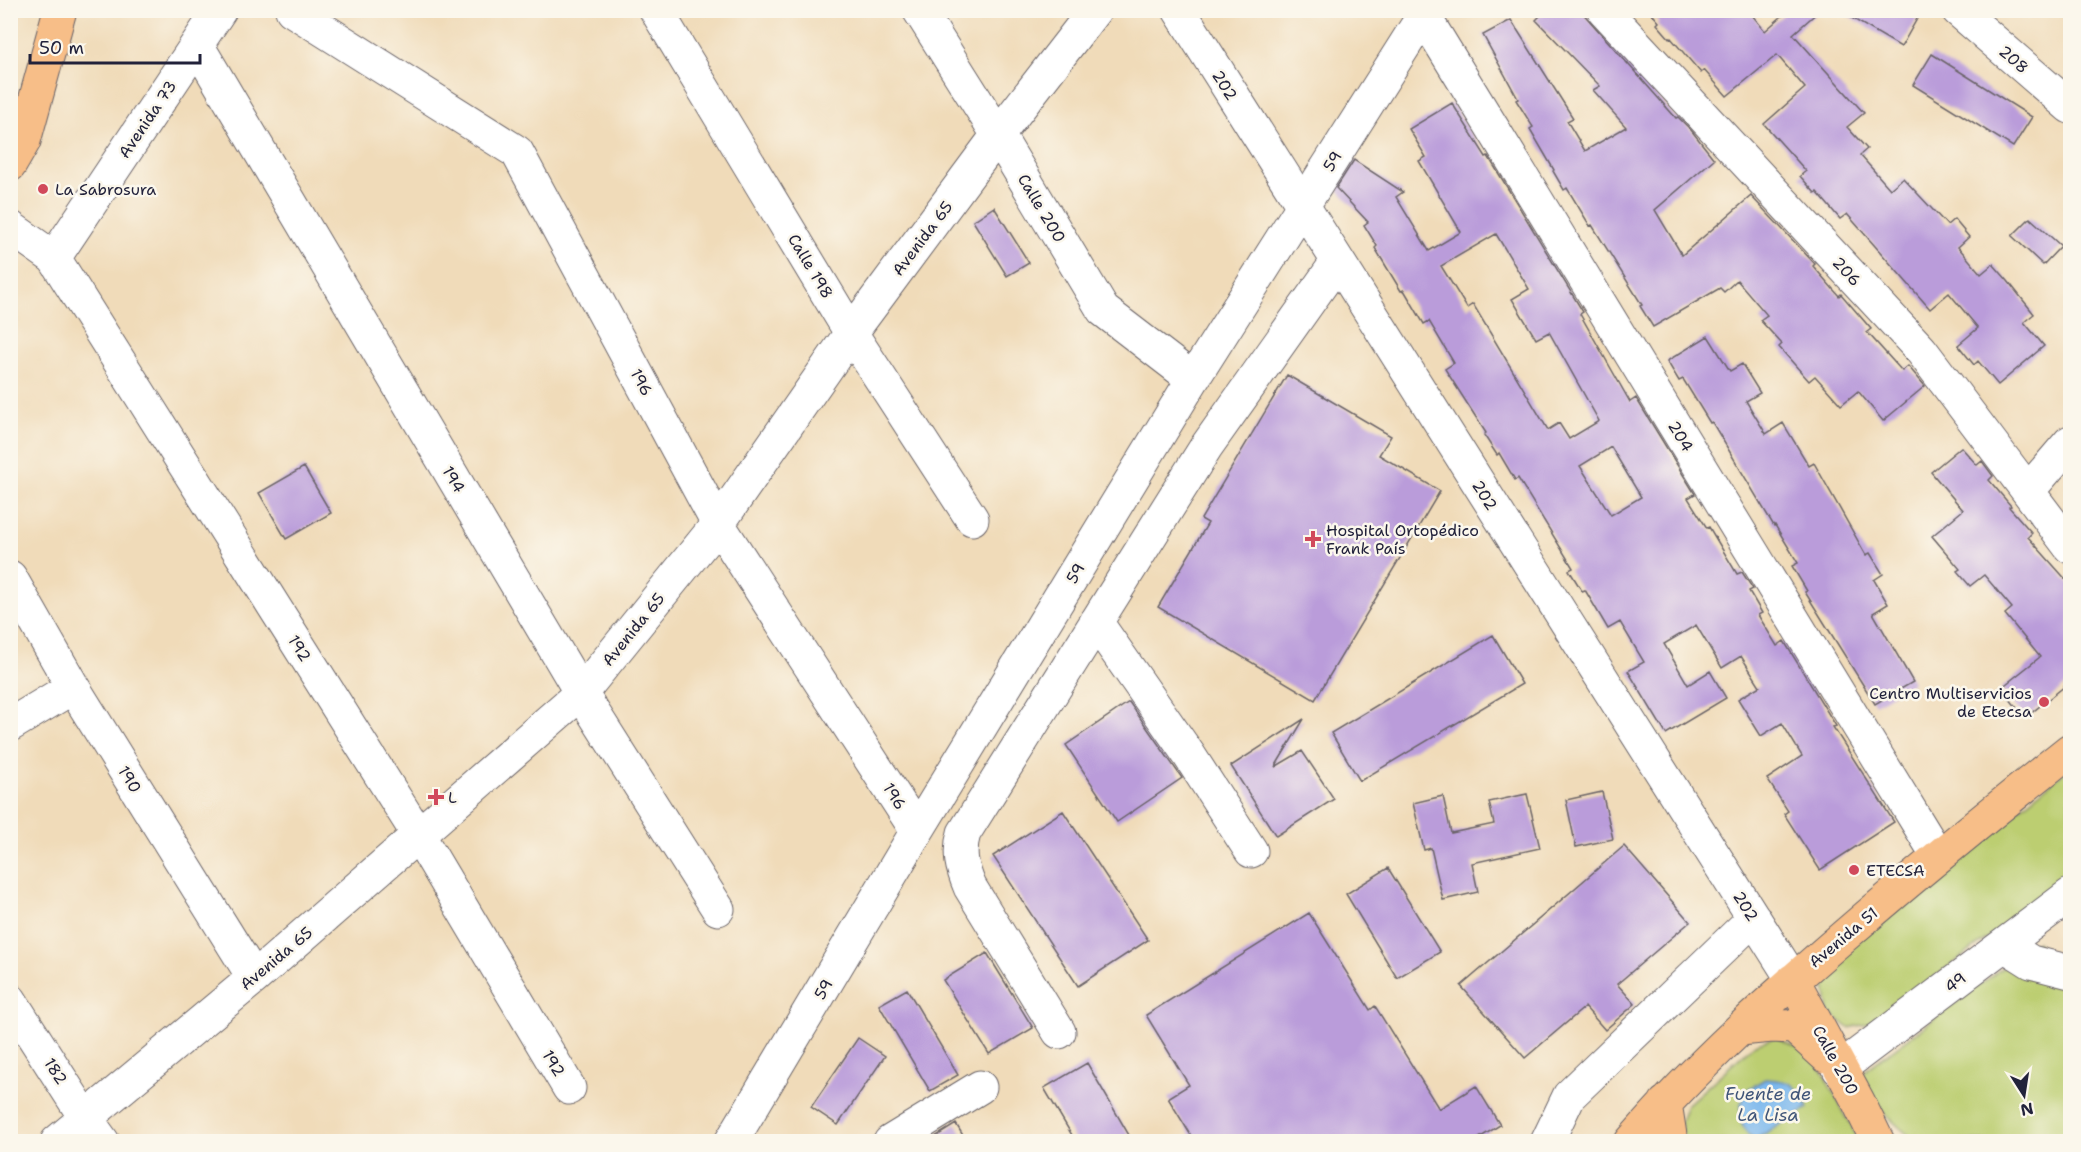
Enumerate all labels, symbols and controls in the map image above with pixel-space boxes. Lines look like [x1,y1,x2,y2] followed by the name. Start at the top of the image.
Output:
[30,27,200,65] scale bar
[39,36,84,60] text: 50 m
[1994,41,2033,78] street label: 208
[1207,66,1242,104] street label: 202
[114,76,181,162] street label: Avenida 73
[1318,147,1347,175] street label: 59
[1013,170,1070,246] street label: Calle 200
[55,179,156,200] place label: La Sabrosura
[36,182,50,196] marker: La Sabrosura
[887,197,957,280] street label: Avenida 65
[783,230,838,302] street label: Calle 198
[1828,252,1865,290] street label: 206
[626,365,657,400] street label: 196
[1663,417,1698,456] street label: 204
[437,462,470,497] street label: 194
[1467,476,1502,514] street label: 202
[1326,520,1479,559] place label: Hospital Ortopédico Frank País
[1304,530,1322,548] marker: Hospital Ortopédico Frank País
[1061,559,1090,587] street label: 59
[597,588,669,670] street label: Avenida 65
[283,631,316,666] street label: 192
[1869,683,2032,722] place label: Centro Multiservicios de Etecsa
[2037,695,2051,709] marker: Centro Multiservicios de Etecsa
[113,762,146,797] street label: 190
[878,779,911,814] street label: 196
[448,787,457,808] place label: L
[429,790,443,804] marker: L
[1866,860,1925,881] place label: ETECSA
[1847,863,1861,877] marker: ETECSA
[1728,887,1763,925] street label: 202
[1804,902,1882,972] street label: Avenida 51
[236,922,317,995] street label: Avenida 65
[1940,967,1970,997] street label: 49
[809,975,838,1003] street label: 59
[1808,1022,1863,1099] street label: Calle 200
[537,1046,570,1081] street label: 192
[39,1054,72,1089] street label: 182
[1994,1065,2054,1125] north arrow
[1725,1082,1811,1127] water label: Fuente de La Lisa
[2019,1098,2035,1121] text: N

